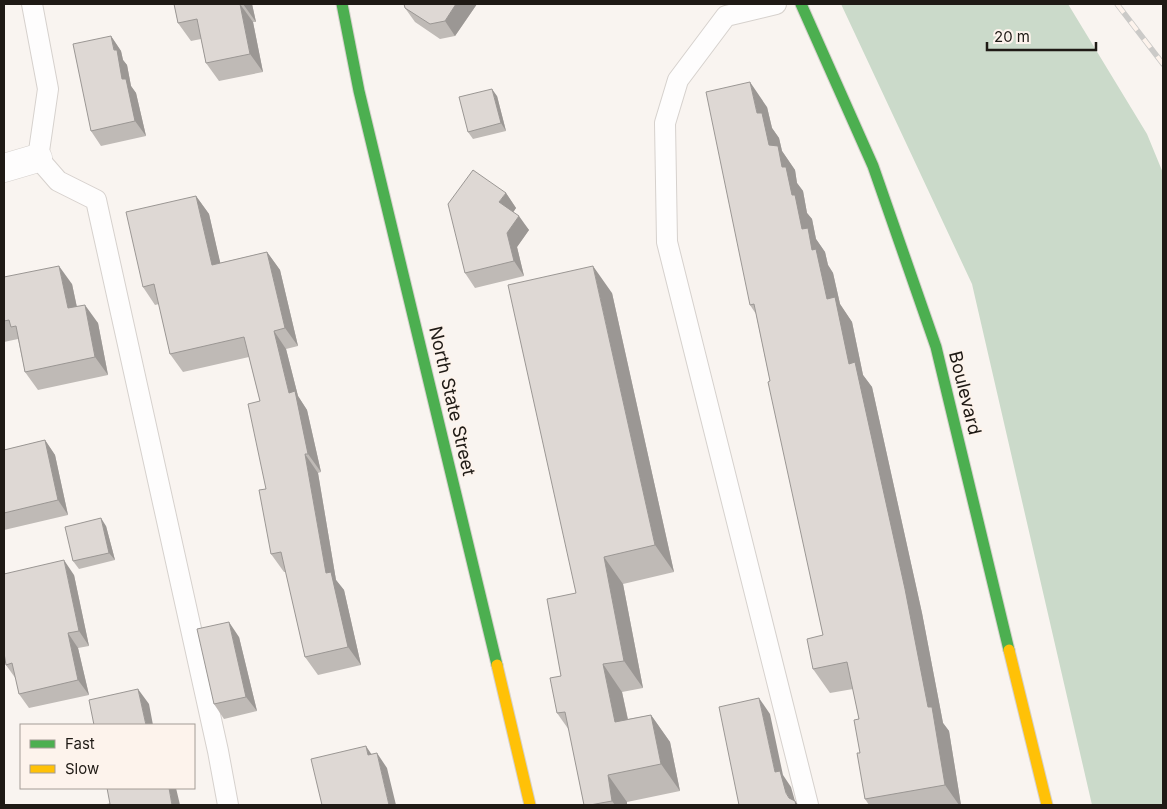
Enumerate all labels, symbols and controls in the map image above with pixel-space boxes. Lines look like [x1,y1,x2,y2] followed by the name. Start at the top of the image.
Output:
[987,20,1096,52] scale bar
[994,27,1030,46] text: 20 m
[425,324,480,478] street label: North State Street
[945,349,986,437] street label: Boulevard
[20,724,195,789] legend
[65,734,95,753] text: Fast
[65,759,99,778] text: Slow

